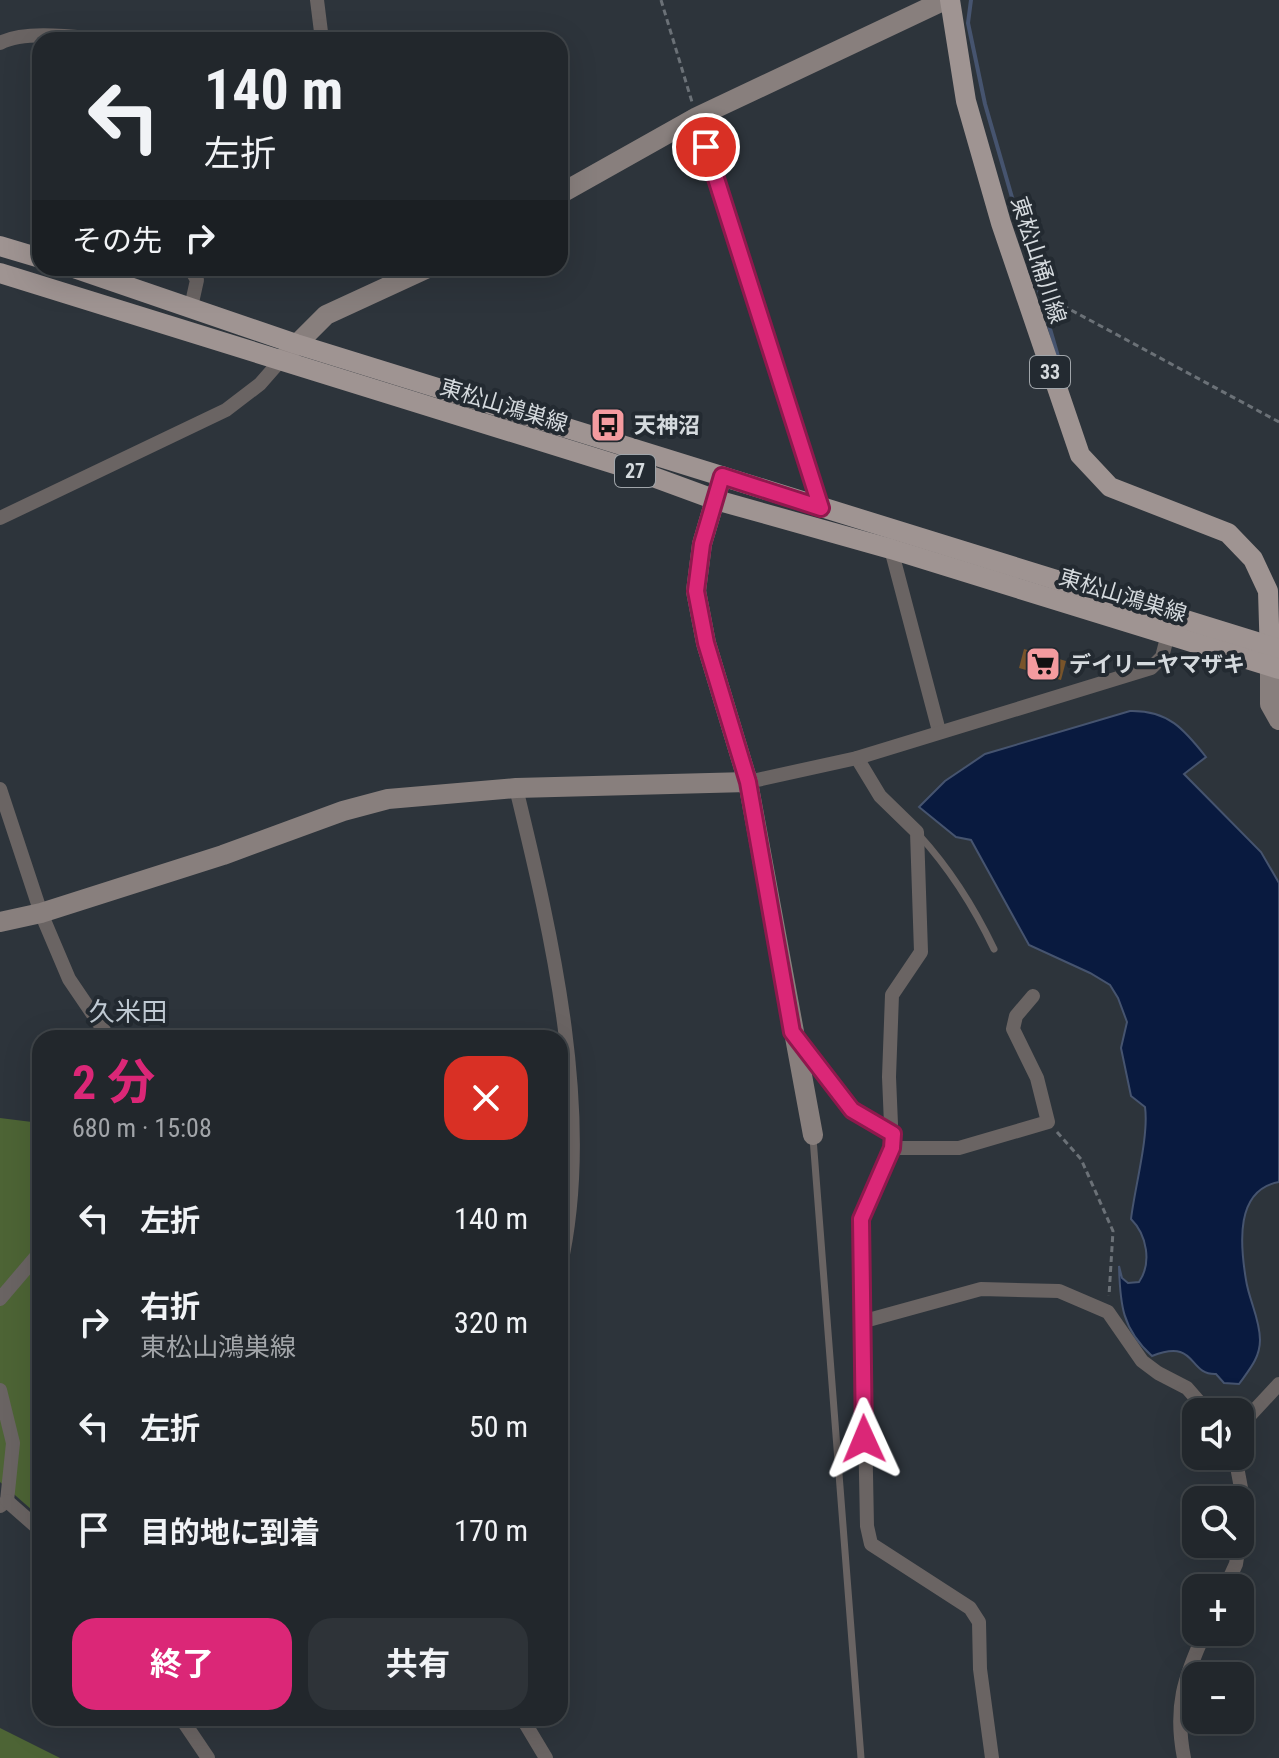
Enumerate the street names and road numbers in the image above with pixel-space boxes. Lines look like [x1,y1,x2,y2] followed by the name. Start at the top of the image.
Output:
[1006,194,1071,327] street label: 東松山桶川線
[1030,356,1070,388] road number: 33
[437,374,571,437] street label: 東松山鴻巣線
[615,455,655,487] road number: 27
[1056,564,1190,627] street label: 東松山鴻巣線

